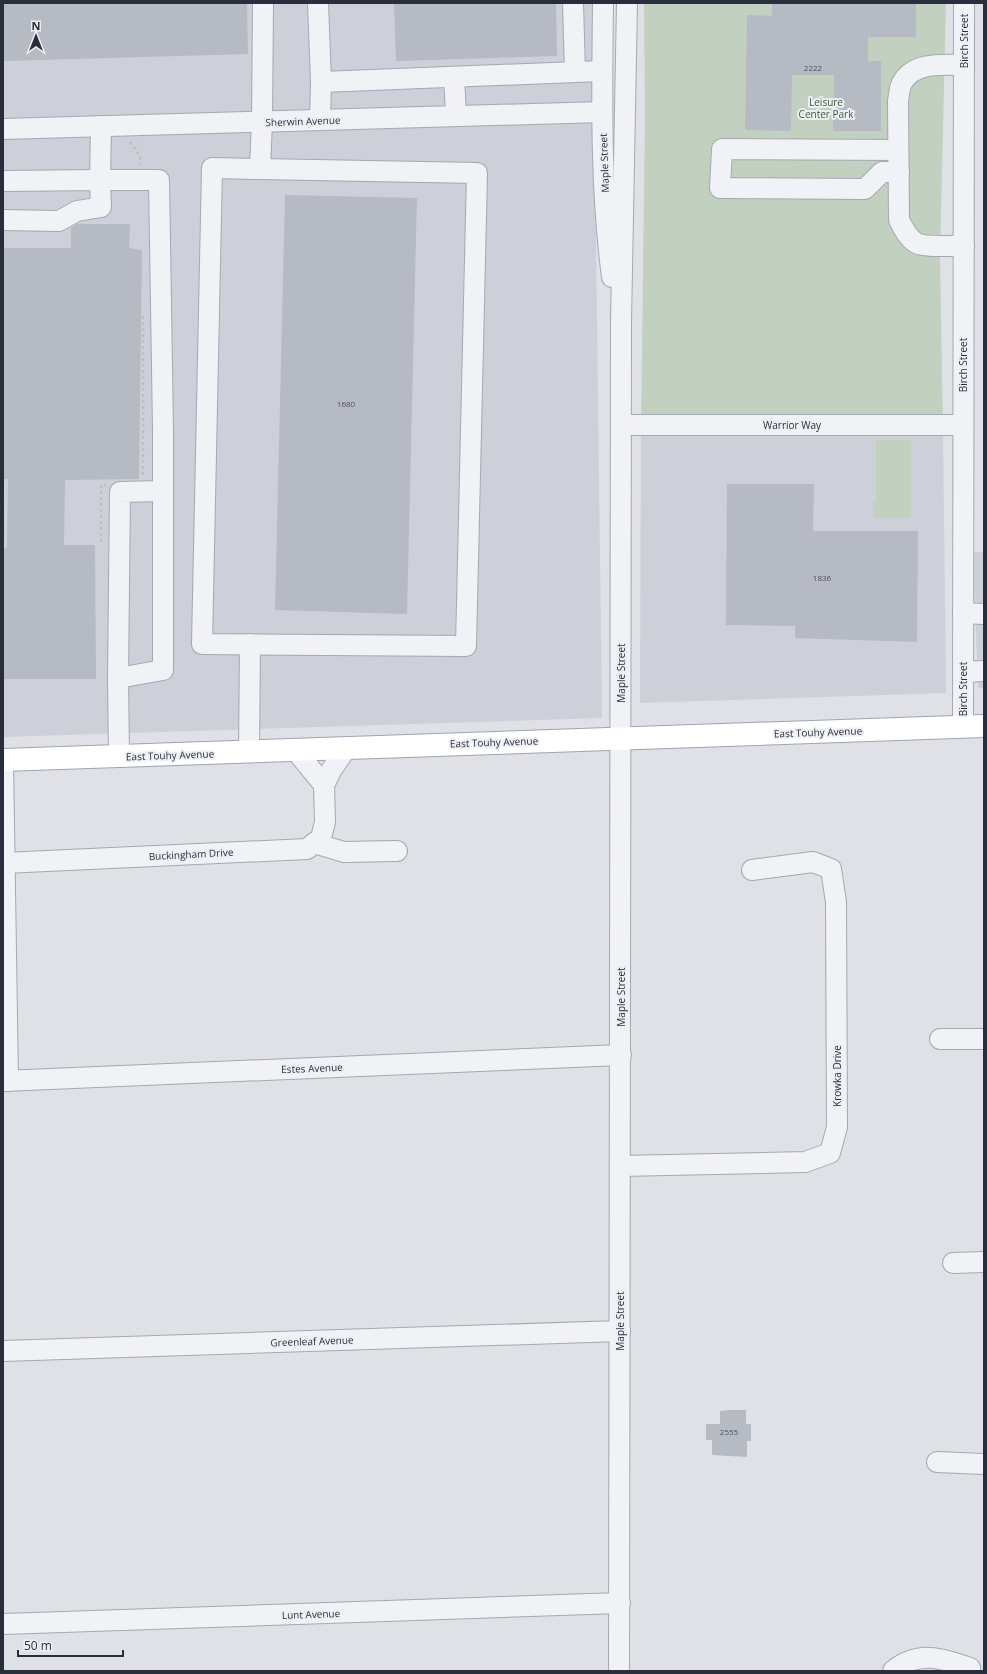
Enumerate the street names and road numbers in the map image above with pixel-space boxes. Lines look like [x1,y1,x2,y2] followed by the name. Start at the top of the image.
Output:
[957,13,971,68] street label: Birch Street
[265,113,341,129] street label: Sherwin Avenue
[596,133,612,193] street label: Maple Street
[956,337,970,392] street label: Birch Street
[763,418,822,432] street label: Warrior Way
[614,643,628,703] street label: Maple Street
[956,661,970,716] street label: Birch Street
[774,723,863,741] street label: East Touhy Avenue
[450,733,539,751] street label: East Touhy Avenue
[126,746,215,764] street label: East Touhy Avenue
[148,845,234,863] street label: Buckingham Drive
[614,967,628,1027] street label: Maple Street
[830,1045,844,1107] street label: Krowka Drive
[281,1060,343,1076] street label: Estes Avenue
[613,1291,627,1351] street label: Maple Street
[270,1333,354,1349] street label: Greenleaf Avenue
[282,1606,341,1622] street label: Lunt Avenue

